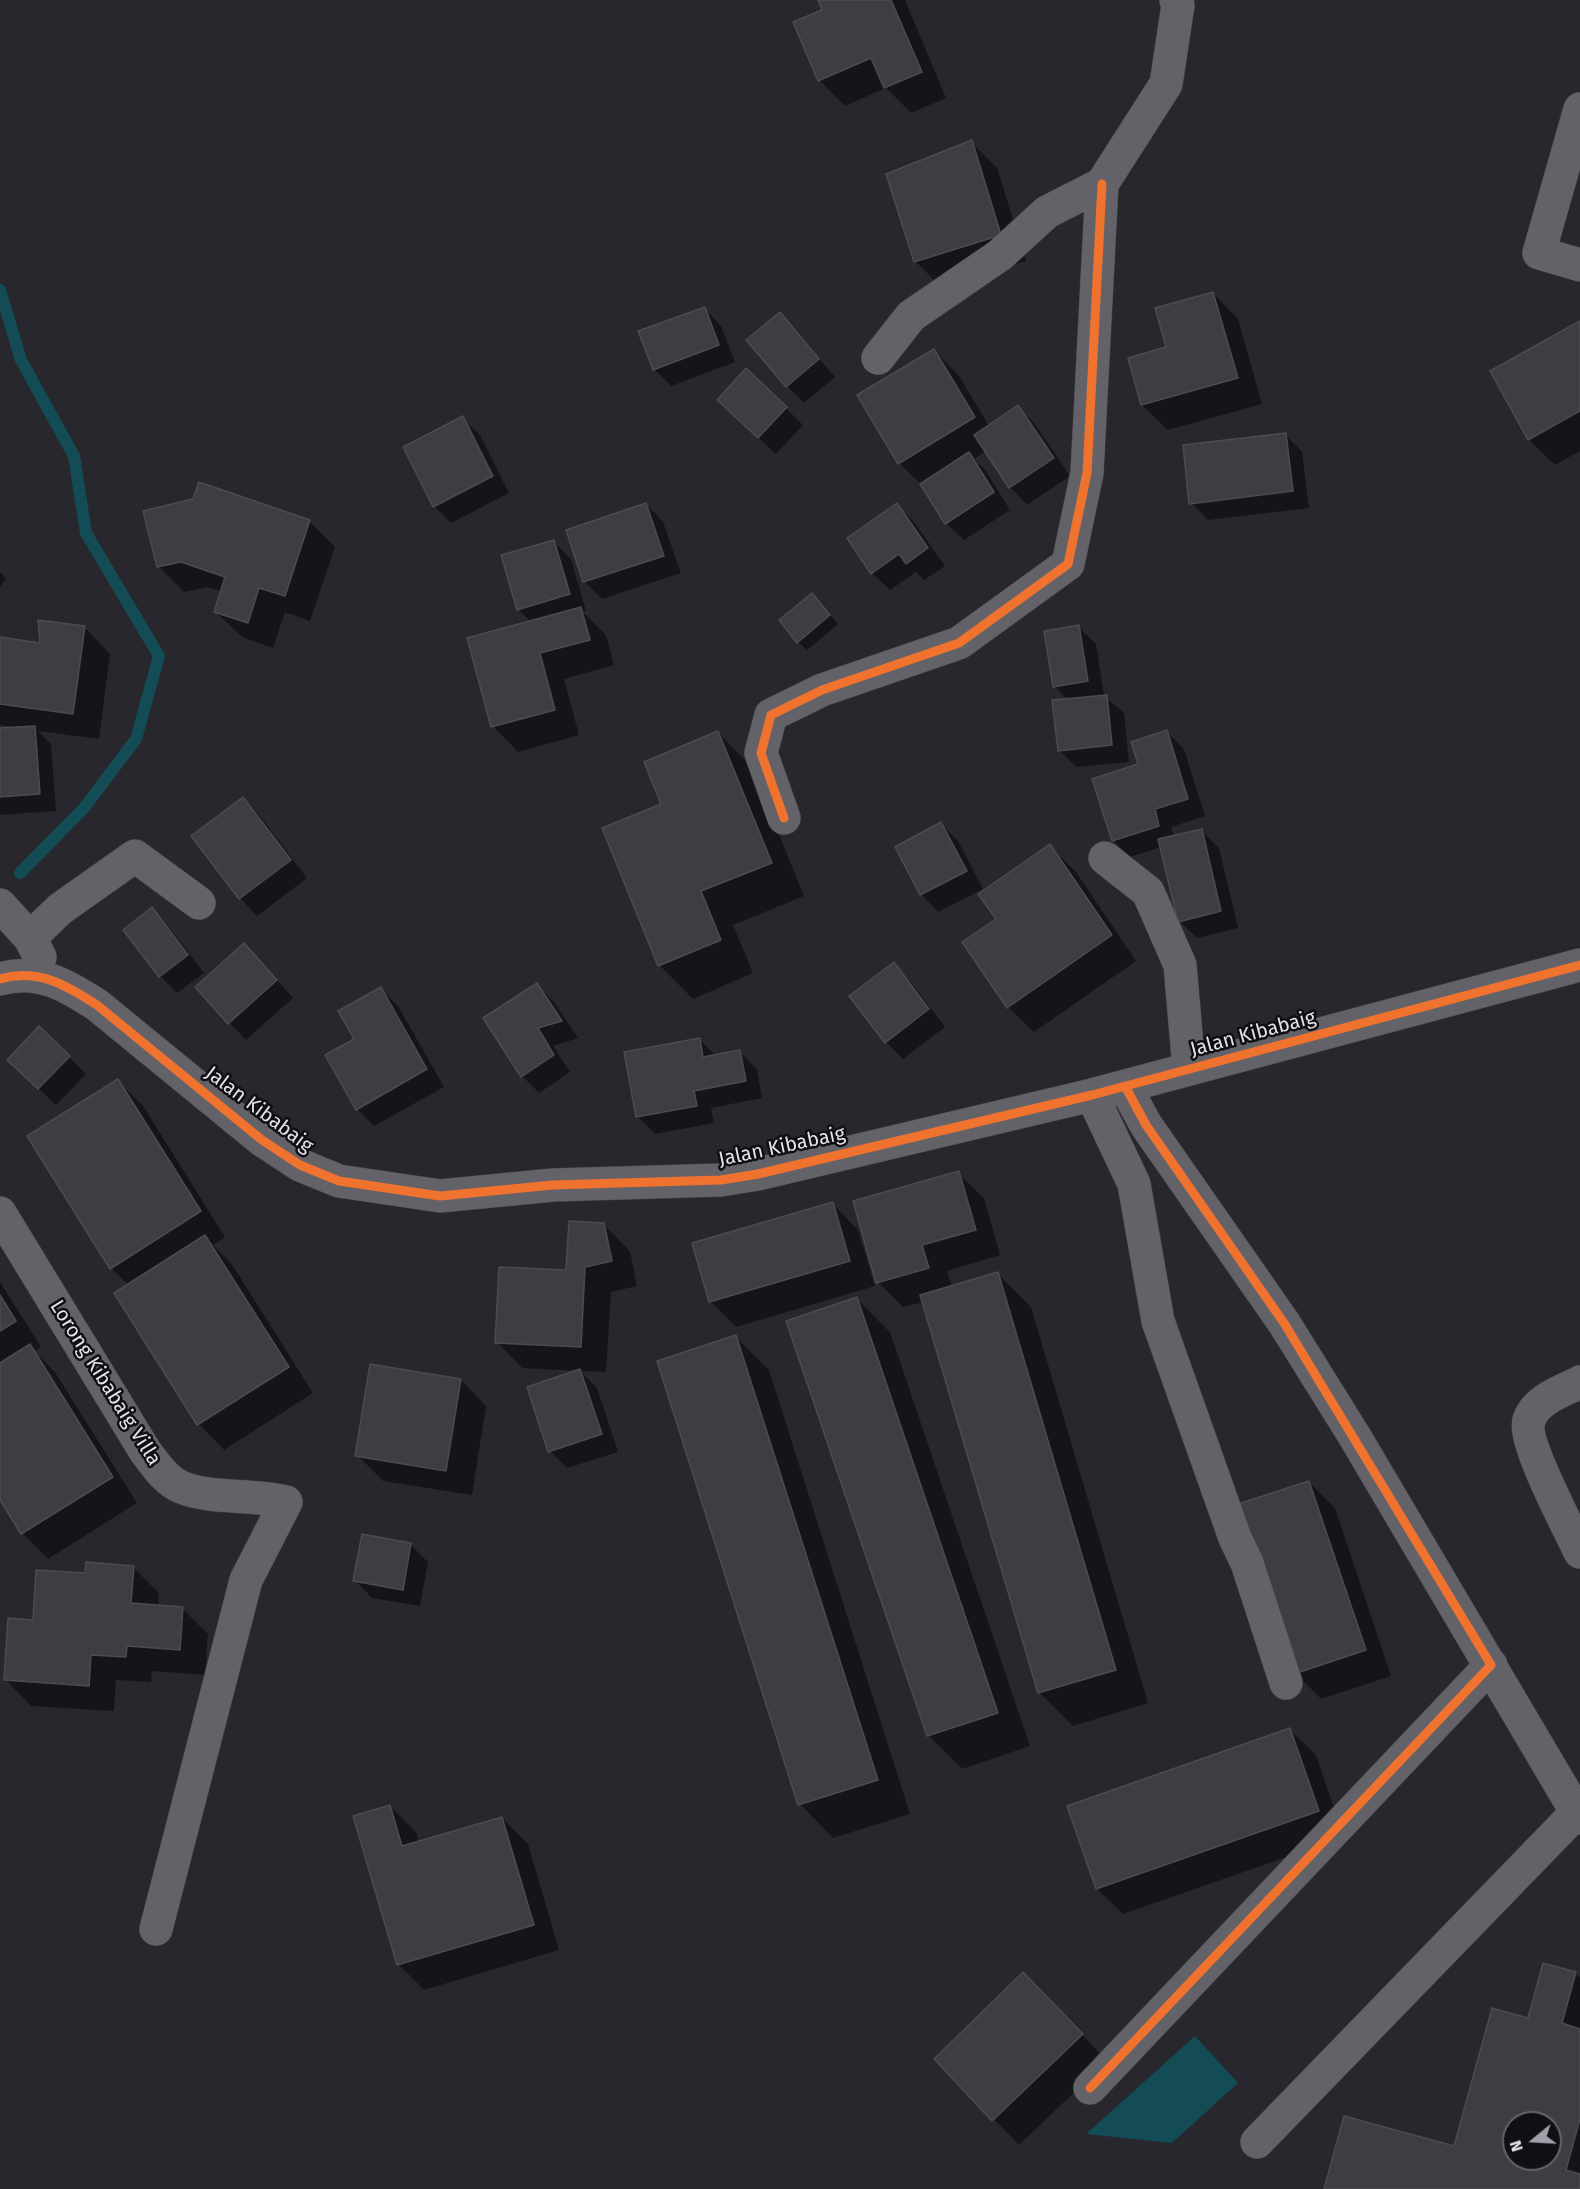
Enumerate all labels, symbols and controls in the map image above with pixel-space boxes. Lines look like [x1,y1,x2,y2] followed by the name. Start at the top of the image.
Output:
[1188,1006,1318,1062] street label: Jalan Kibabaig
[200,1062,318,1158] street label: Jalan Kibabaig
[716,1122,848,1172] street label: Jalan Kibabaig
[44,1296,166,1470] street label: Lorong Kibabaig Villa
[1502,2111,1562,2171] north arrow
[1506,2138,1527,2154] text: N

